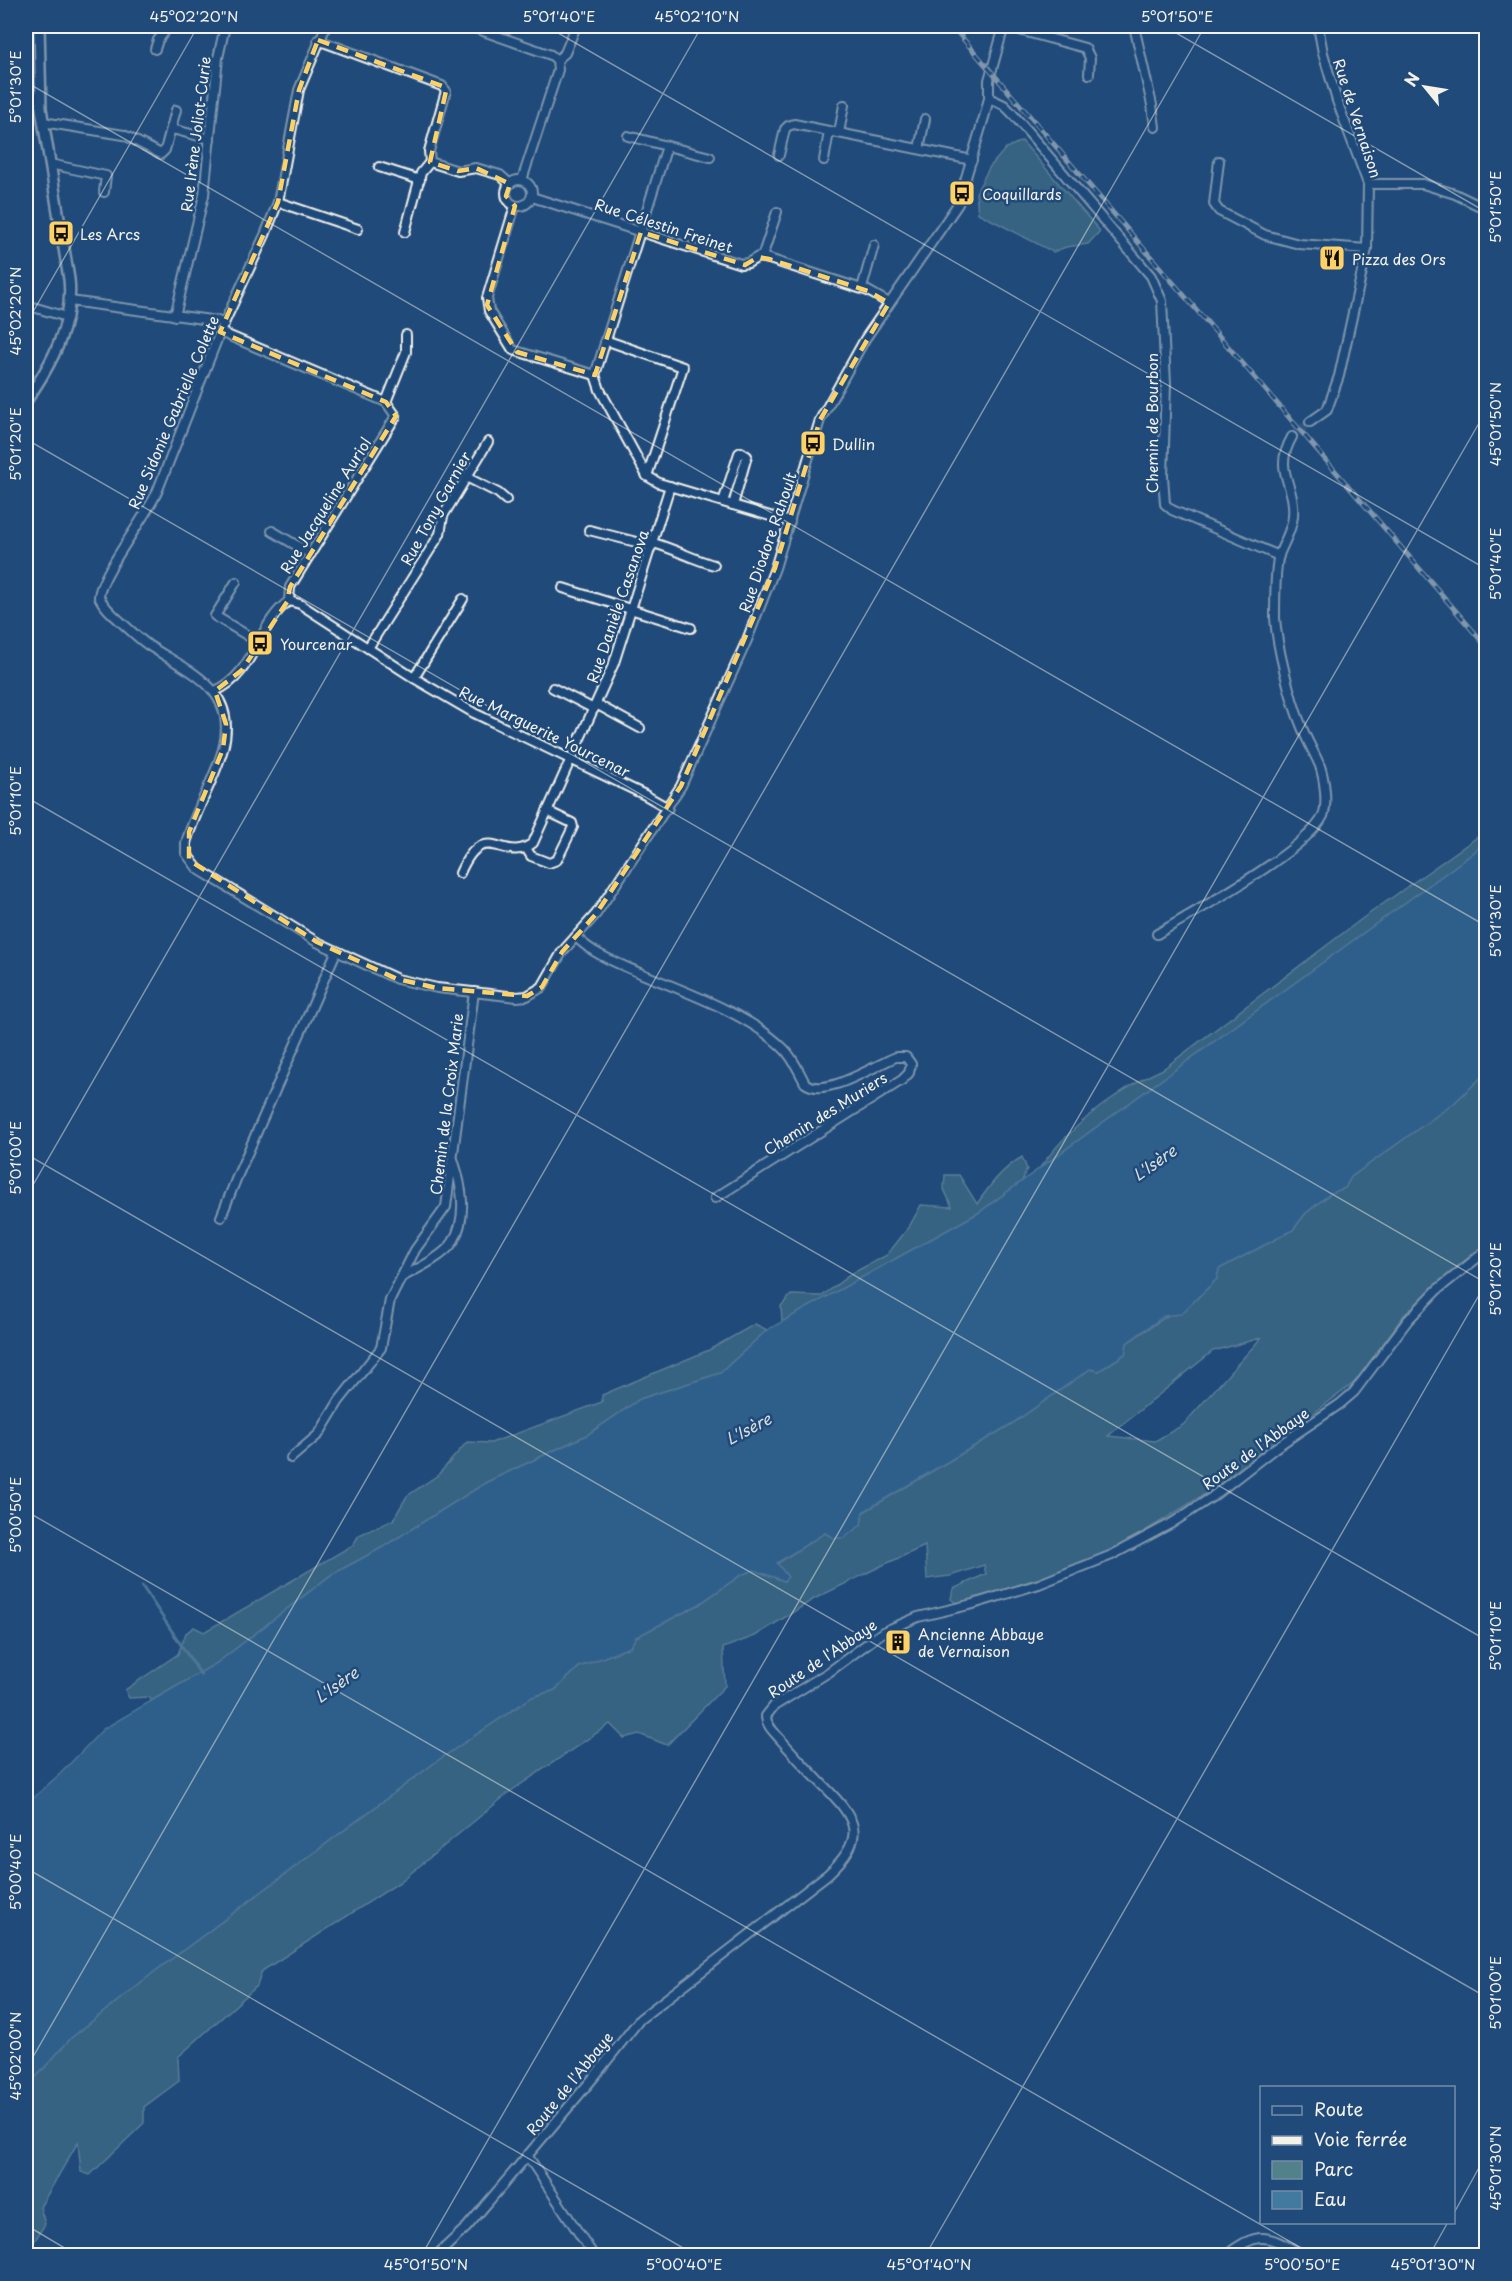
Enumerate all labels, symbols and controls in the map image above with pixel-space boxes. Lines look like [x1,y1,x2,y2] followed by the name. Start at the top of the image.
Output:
[150,4,238,27] text: 45°02'20"N
[522,4,596,27] text: 5°01'40"E
[654,4,740,27] text: 45°02'10"N
[1141,4,1213,27] text: 5°01'50"E
[3,50,26,124] text: 5°01'30"E
[174,55,216,213] street label: Rue Irène Joliot-Curie
[1328,55,1388,181] street label: Rue de Vernaison
[1395,57,1455,117] north arrow
[1398,68,1425,90] text: N
[1483,171,1506,243] text: 5°01'50"E
[947,178,977,208] bus stop icon: Coquillards
[982,182,1062,205] place label: Coquillards
[592,192,736,258] street label: Rue Célestin Freinet
[46,218,76,248] bus stop icon: Les Arcs
[80,222,140,245] place label: Les Arcs
[1317,243,1347,273] restaurant icon: Pizza des Ors
[1352,247,1446,270] place label: Pizza des Ors
[3,267,26,355] text: 45°02'20"N
[122,312,224,512] street label: Rue Sidonie Gabrielle Colette
[1140,353,1163,493] street label: Chemin de Bourbon
[1483,382,1506,466] text: 45°01'50"N
[3,407,26,481] text: 5°01'20"E
[798,428,828,458] bus stop icon: Dullin
[274,432,376,578] street label: Rue Jacqueline Auriol
[832,432,875,455] place label: Dullin
[394,447,476,569] street label: Rue Tony Garnier
[732,469,802,615] street label: Rue Diodore Rahoult
[580,525,654,686] street label: Rue Danièle Casanova
[1483,527,1506,601] text: 5°01'40"E
[245,628,275,658] bus stop icon: Yourcenar
[280,632,353,655] place label: Yourcenar
[456,680,635,783] street label: Rue Marguerite Yourcenar
[3,766,26,836] text: 5°01'10"E
[1483,884,1506,958] text: 5°01'30"E
[423,1012,469,1196] street label: Chemin de la Croix Marie
[759,1066,891,1160] street label: Chemin des Muriers
[3,1121,26,1195] text: 5°01'00"E
[1127,1137,1182,1186] water label: L'Isère
[1483,1242,1506,1316] text: 5°01'20"E
[1197,1401,1313,1495] street label: Route de l'Abbaye
[721,1405,776,1450] water label: L'Isère
[3,1477,26,1553] text: 5°00'50"E
[1483,1601,1506,1671] text: 5°01'10"E
[763,1613,881,1703] street label: Route de l'Abbaye
[918,1622,1044,1662] place label: Ancienne Abbaye de Vernaison
[883,1627,913,1657] building icon: Ancienne Abbaye de Vernaison
[309,1659,364,1708] water label: L'Isère
[3,1833,26,1911] text: 5°00'40"E
[1483,1956,1506,2030] text: 5°01'00"E
[3,2011,26,2101] text: 45°02'00"N
[520,2026,618,2140] street label: Route de l'Abbaye
[1260,2086,1455,2224] legend
[1314,2095,1364,2122] text: Route
[1314,2125,1407,2152] text: Voie ferrée
[1483,2125,1506,2211] text: 45°01'30"N
[1314,2155,1353,2182] text: Parc
[1314,2185,1346,2212] text: Eau
[384,2252,468,2275] text: 45°01'50"N
[645,2252,723,2275] text: 5°00'40"E
[887,2252,971,2275] text: 45°01'40"N
[1264,2252,1340,2275] text: 5°00'50"E
[1390,2252,1476,2275] text: 45°01'30"N

